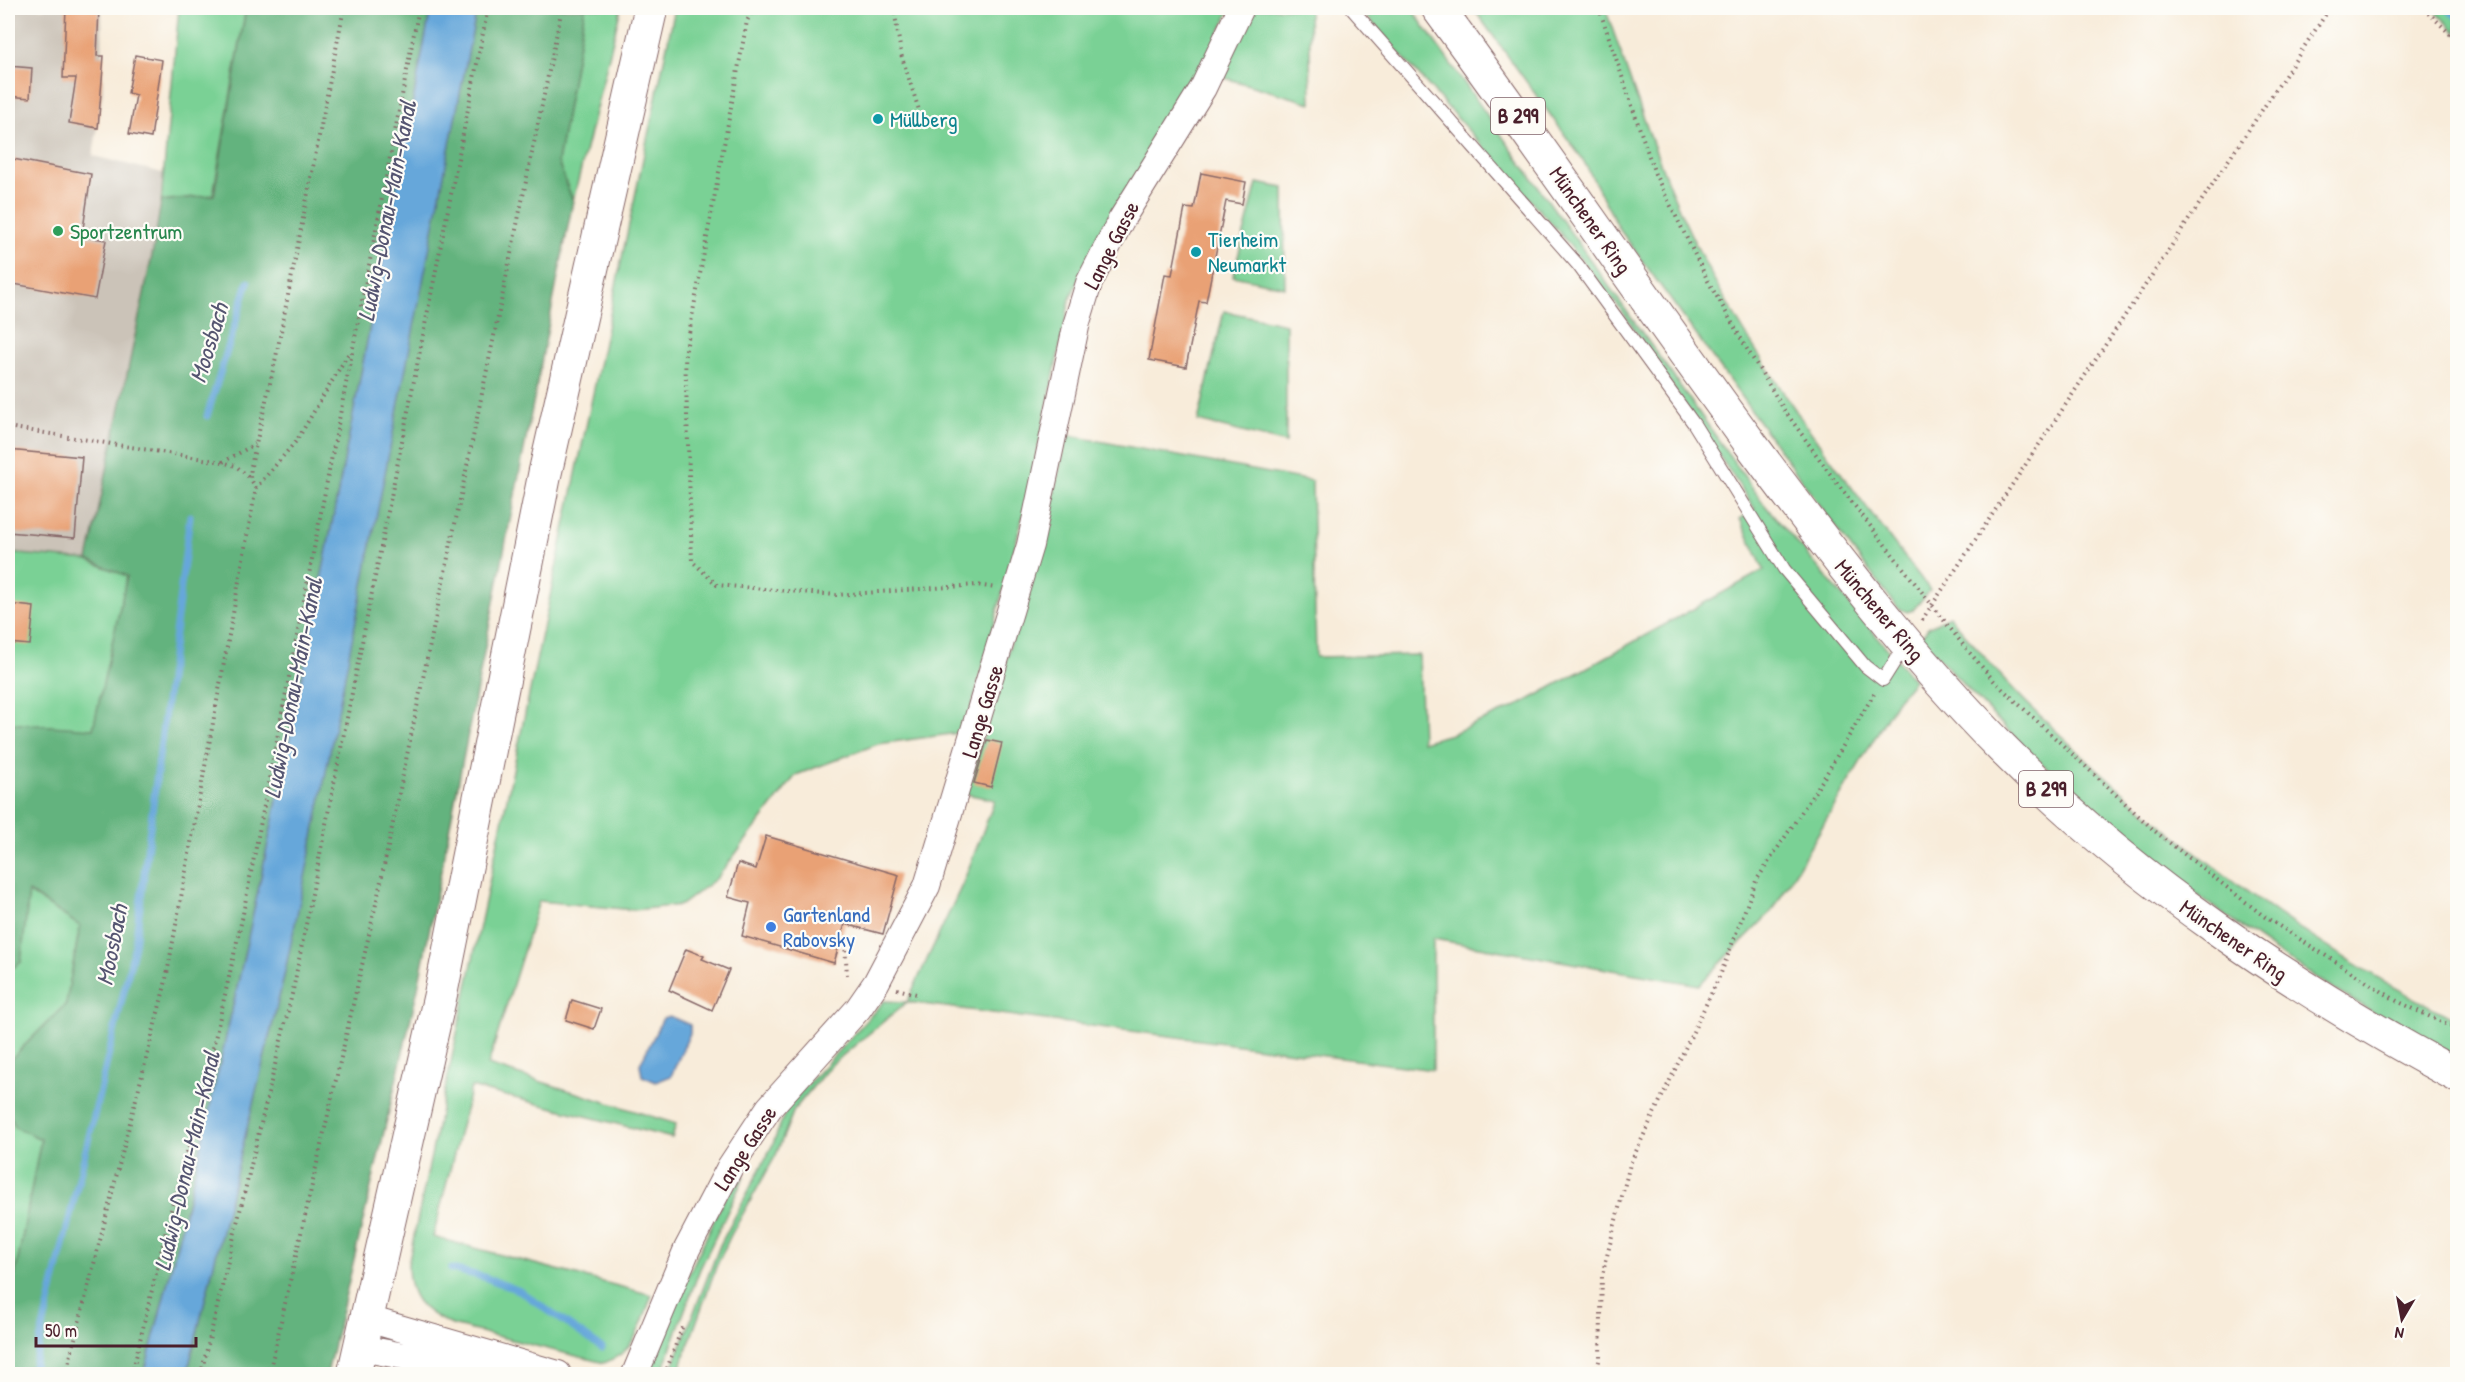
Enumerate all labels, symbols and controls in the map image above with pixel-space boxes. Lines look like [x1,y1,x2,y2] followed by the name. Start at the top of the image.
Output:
[349,96,424,324] water label: Ludwig-Donau-Main-Kanal
[1491,98,1545,134] road number: B 299
[890,104,957,134] place label: Müllberg
[871,112,885,126] marker: Müllberg
[1543,160,1639,280] street label: Münchener Ring
[1076,196,1146,294] street label: Lange Gasse
[70,216,182,246] place label: Sportzentrum
[51,224,65,238] marker: Sportzentrum
[1208,224,1286,279] place label: Tierheim Neumarkt
[1189,245,1203,259] marker: Tierheim Neumarkt
[181,297,236,386] water label: Moosbach
[1828,552,1932,668] street label: Münchener Ring
[255,573,330,801] water label: Ludwig-Donau-Main-Kanal
[954,661,1010,761] street label: Lange Gasse
[2019,771,2073,807] road number: B 299
[2174,892,2294,988] street label: Münchener Ring
[783,899,870,954] place label: Gartenland Rabovsky
[88,900,135,988] water label: Moosbach
[764,920,778,934] marker: Gartenland Rabovsky
[145,1047,228,1274] water label: Ludwig-Donau-Main-Kanal
[706,1100,784,1196] street label: Lange Gasse
[2372,1289,2432,1349] north arrow
[36,1310,196,1348] scale bar
[45,1318,77,1343] text: 50 m
[2393,1322,2405,1345] text: N

